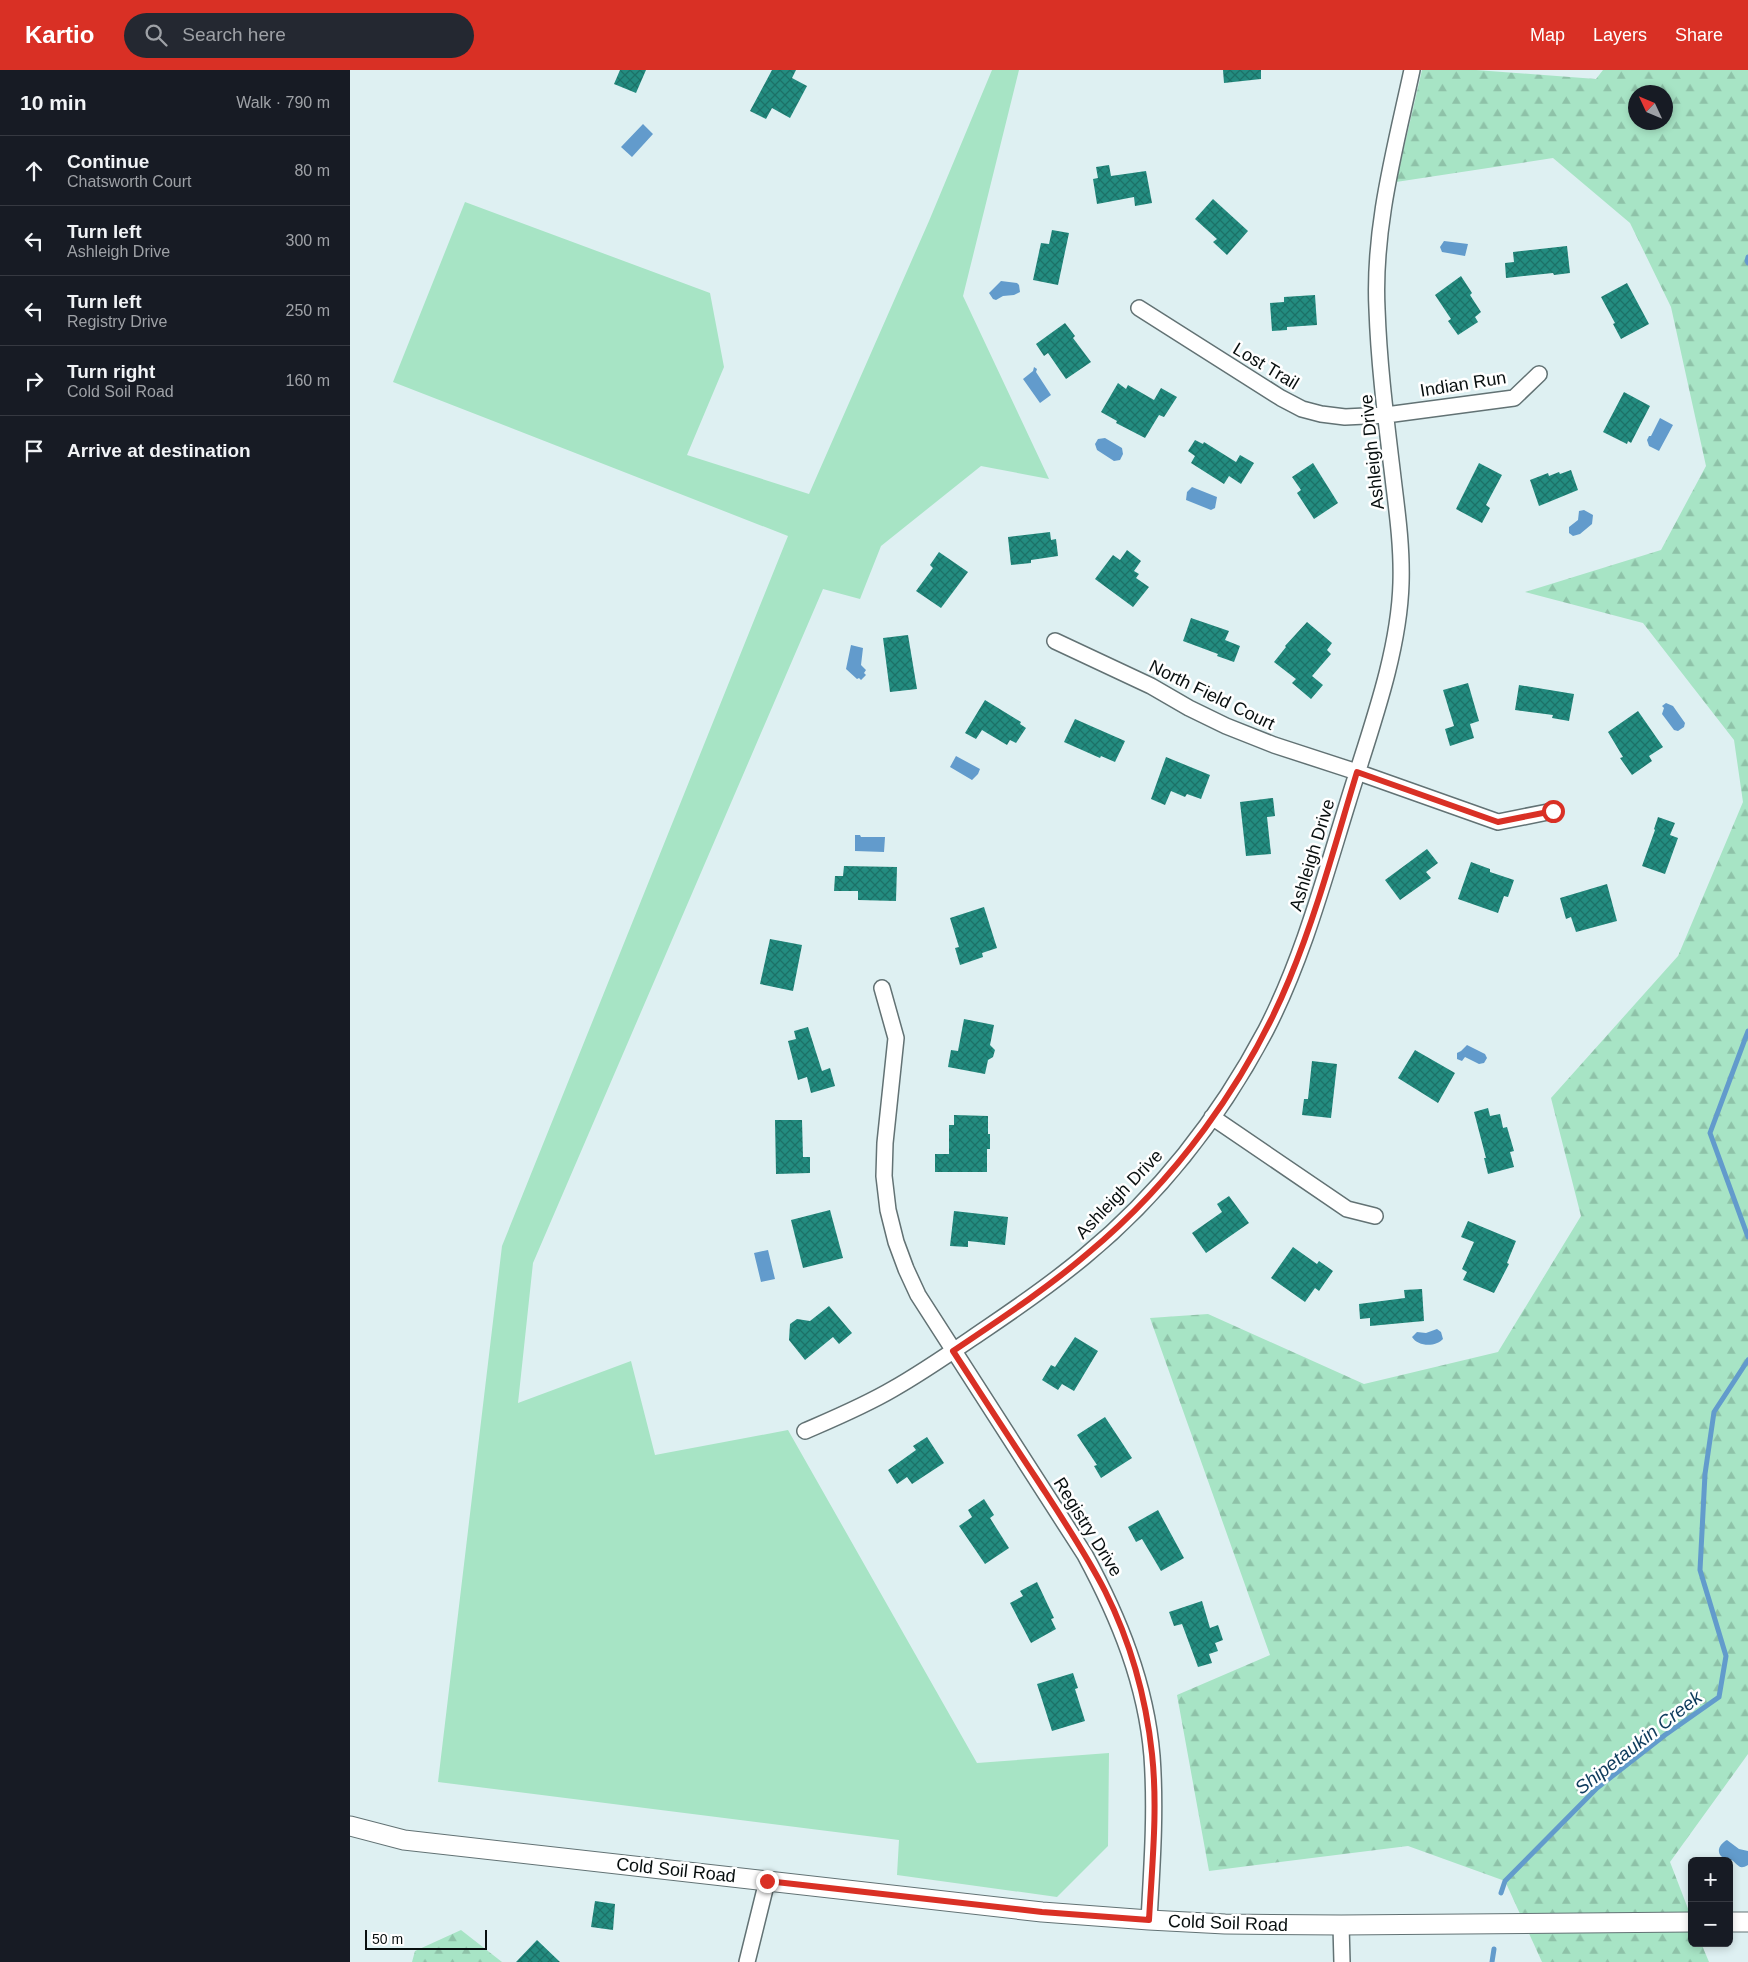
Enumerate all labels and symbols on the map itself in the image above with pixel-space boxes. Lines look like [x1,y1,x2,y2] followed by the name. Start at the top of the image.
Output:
[1628,85,1673,130] north arrow
[1230,339,1302,393] street label: Lost Trail
[1418,367,1508,401] street label: Indian Run
[1356,393,1388,511] street label: Ashleigh Drive
[1146,656,1278,734] street label: North Field Court
[1285,797,1339,913] street label: Ashleigh Drive
[1542,800,1565,823] route start
[1071,1145,1167,1243] street label: Ashleigh Drive
[1050,1474,1126,1580] street label: Registry Drive
[1571,1685,1707,1798] water label: Shipetaukin Creek
[615,1854,737,1886] street label: Cold Soil Road
[756,1870,779,1893] route end
[1168,1911,1288,1935] street label: Cold Soil Road
[365,1927,488,1950] scale bar

